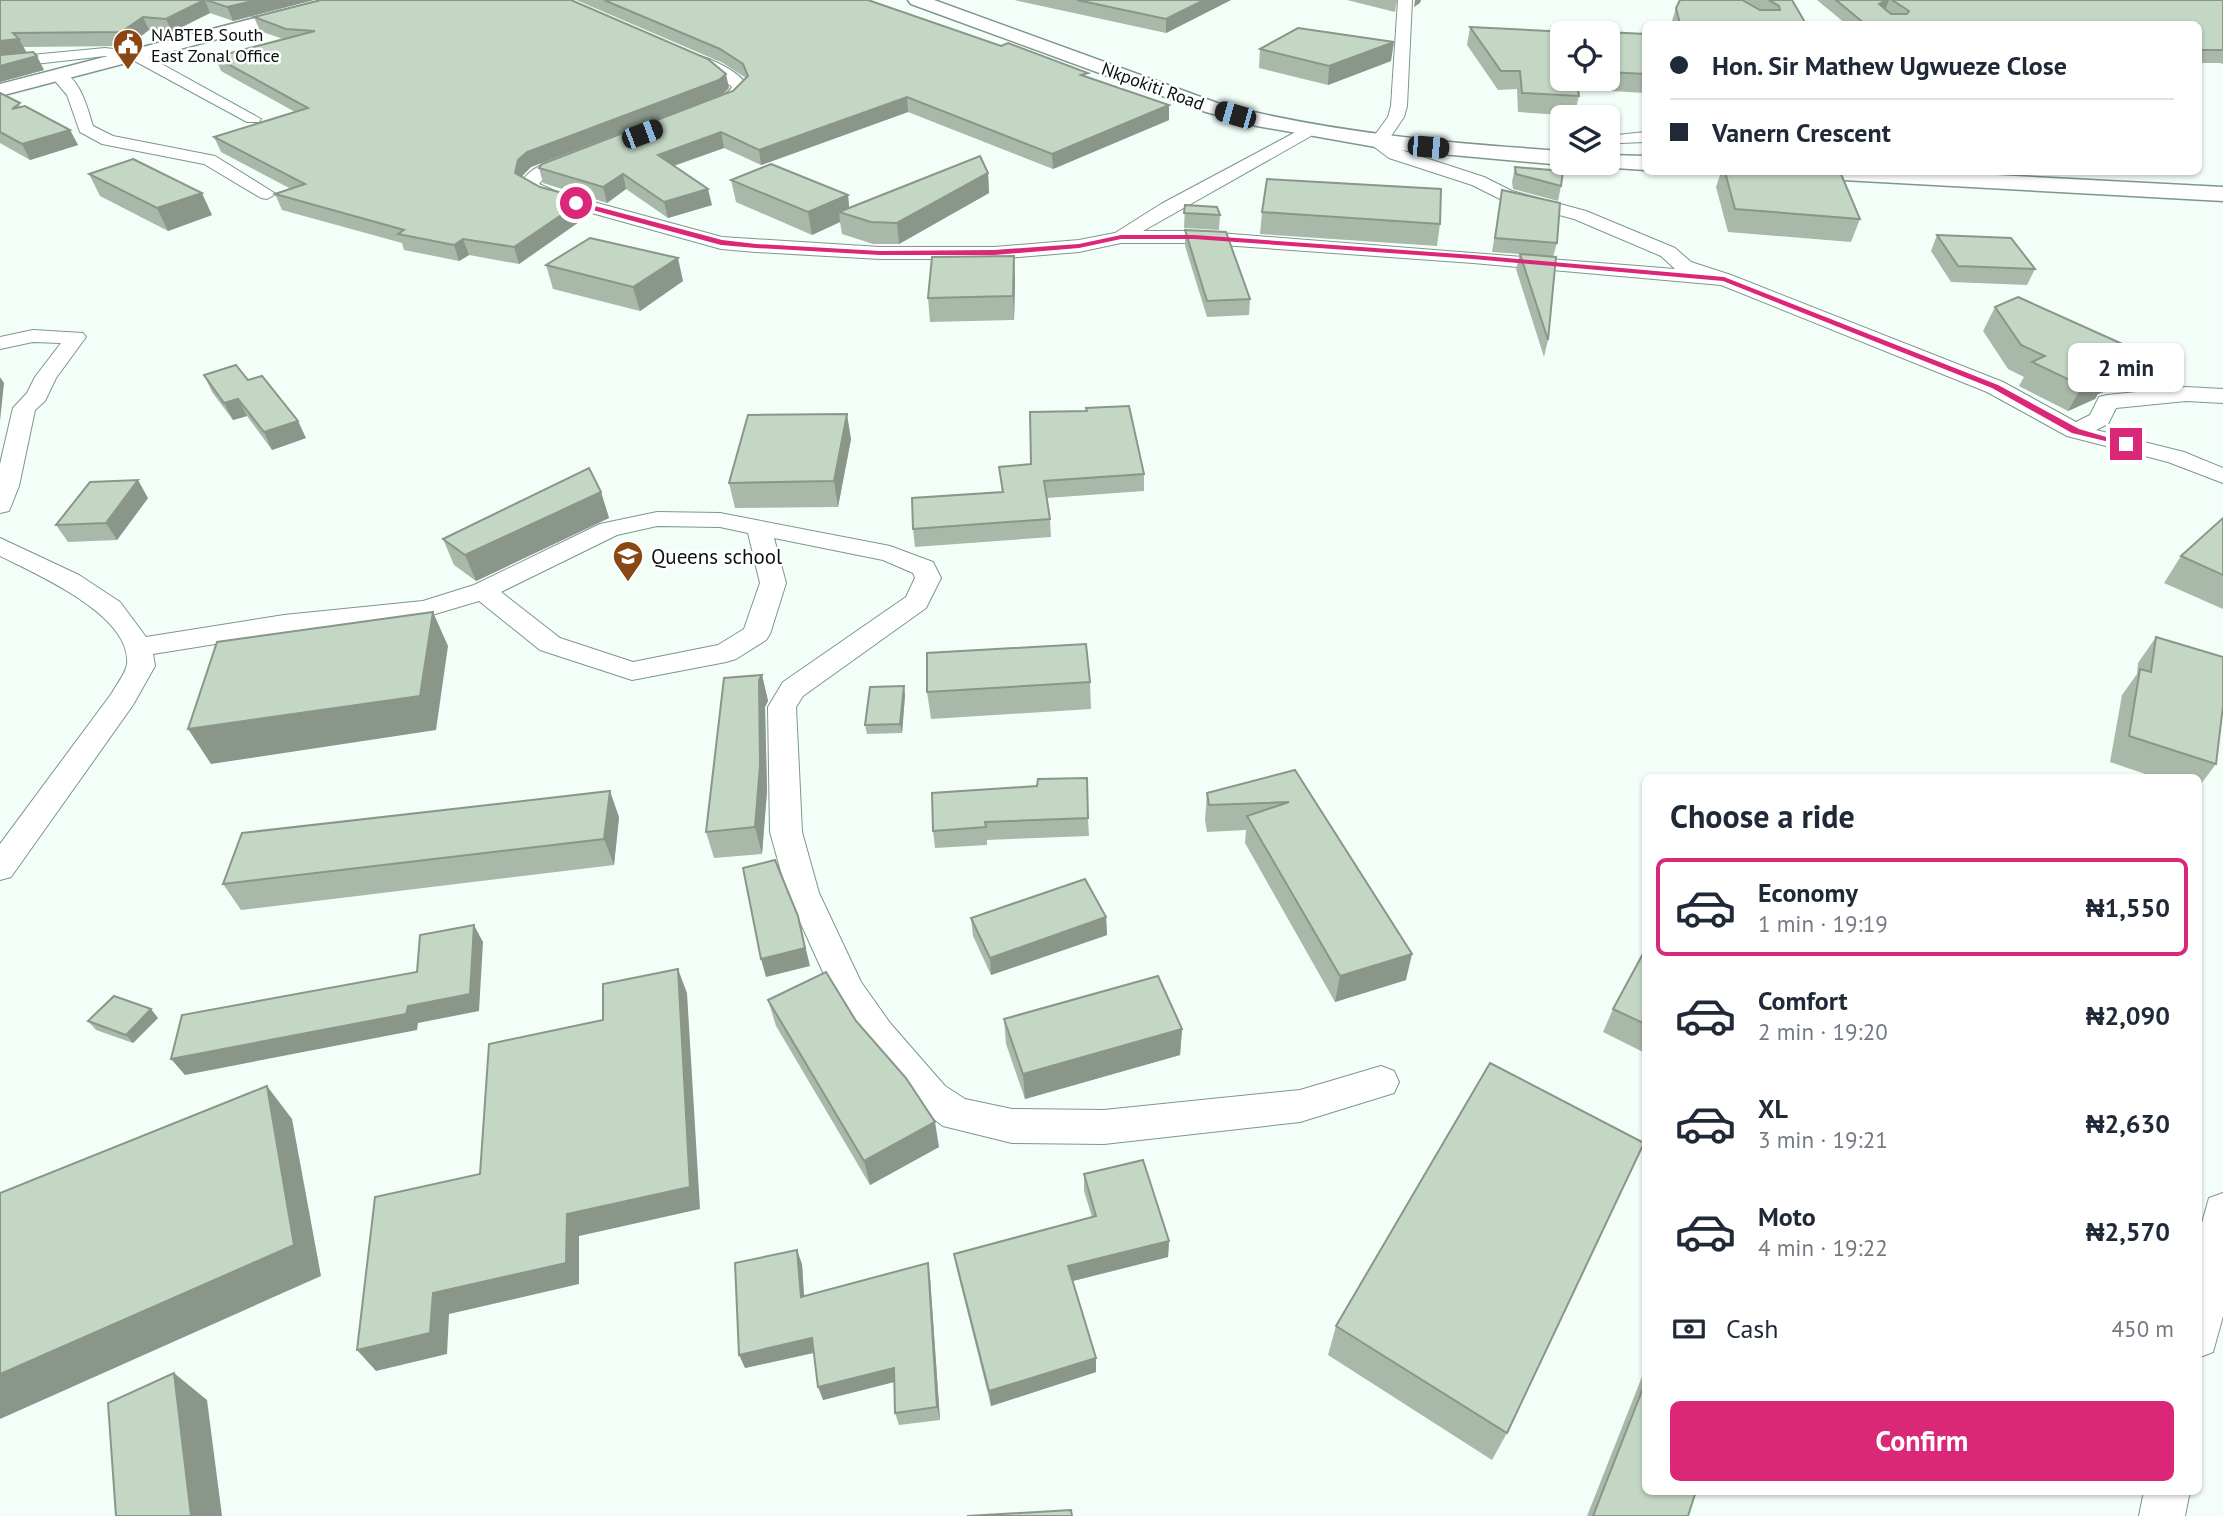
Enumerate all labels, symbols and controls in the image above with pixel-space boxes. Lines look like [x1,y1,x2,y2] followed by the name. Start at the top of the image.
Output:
[1550,21,1620,175] map controls
[1550,21,1620,91] button: locate
[151,23,280,67] place label: NABTEB South East Zonal Office
[111,27,145,71] public building icon: NABTEB South East Zonal Office
[1712,49,2067,82] text: Hon. Sir Mathew Ugwueze Close
[1099,57,1207,115] street label: Nkpokiti Road
[1212,99,1259,131] car
[1550,105,1620,175] button: layers
[1712,116,1891,149] text: Vanern Crescent
[619,117,666,151] car
[1407,135,1450,159] car
[560,187,592,219] route start
[2068,342,2184,392] callout: 2 min
[2098,353,2154,382] text: 2 min
[2110,428,2142,460] route end
[611,539,645,583] school or university icon: Queens school
[651,543,782,570] place label: Queens school
[1670,795,1855,837] text: Choose a ride
[1674,876,1737,939] icon: car
[1758,876,1858,909] text: Economy
[2086,891,2170,924] text: ₦1,550
[1758,909,1888,938] text: 1 min · 19:19
[1674,984,1737,1047] icon: car
[1758,984,1848,1017] text: Comfort
[2086,999,2170,1032] text: ₦2,090
[1758,1017,1888,1046] text: 2 min · 19:20
[1674,1092,1737,1155] icon: car
[1758,1092,1788,1125] text: XL
[2086,1107,2170,1140] text: ₦2,630
[1758,1125,1888,1154] text: 3 min · 19:21
[1674,1200,1737,1263] icon: car
[1758,1200,1816,1233] text: Moto
[2086,1215,2170,1248] text: ₦2,570
[1758,1233,1888,1262] text: 4 min · 19:22
[1670,1310,1708,1348] icon: cash
[1726,1312,1778,1345] text: Cash
[2112,1314,2174,1343] text: 450 m
[1670,1401,2174,1481] button: Confirm

